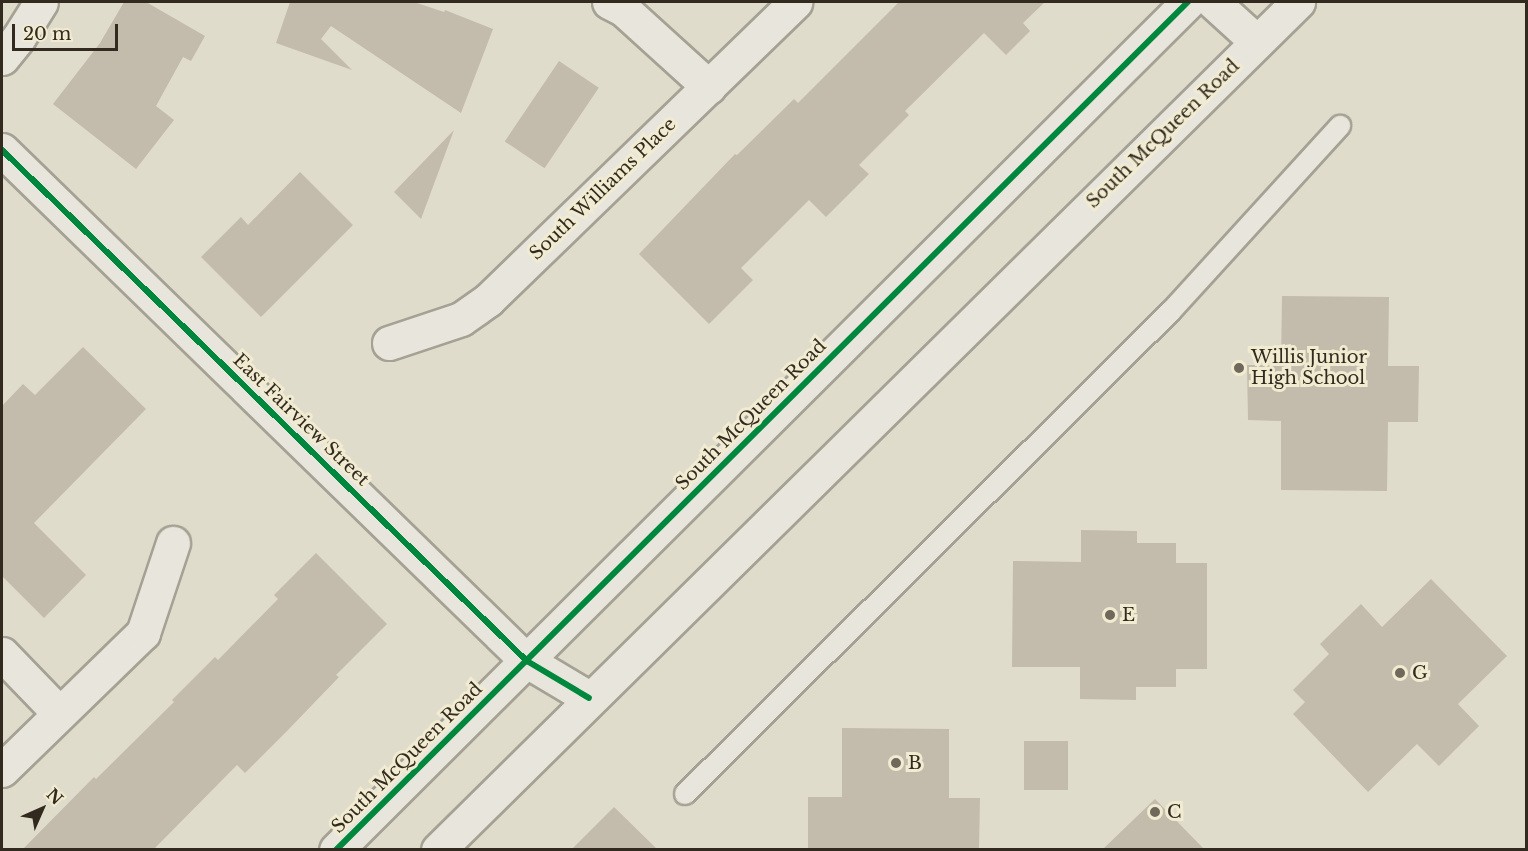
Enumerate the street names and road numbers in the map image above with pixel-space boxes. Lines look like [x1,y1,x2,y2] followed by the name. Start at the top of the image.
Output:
[1082,55,1244,213] street label: South McQueen Road
[525,113,681,265] street label: South Williams Place
[671,335,831,495] street label: South McQueen Road
[228,349,374,491] street label: East Fairview Street
[327,678,487,838] street label: South McQueen Road

